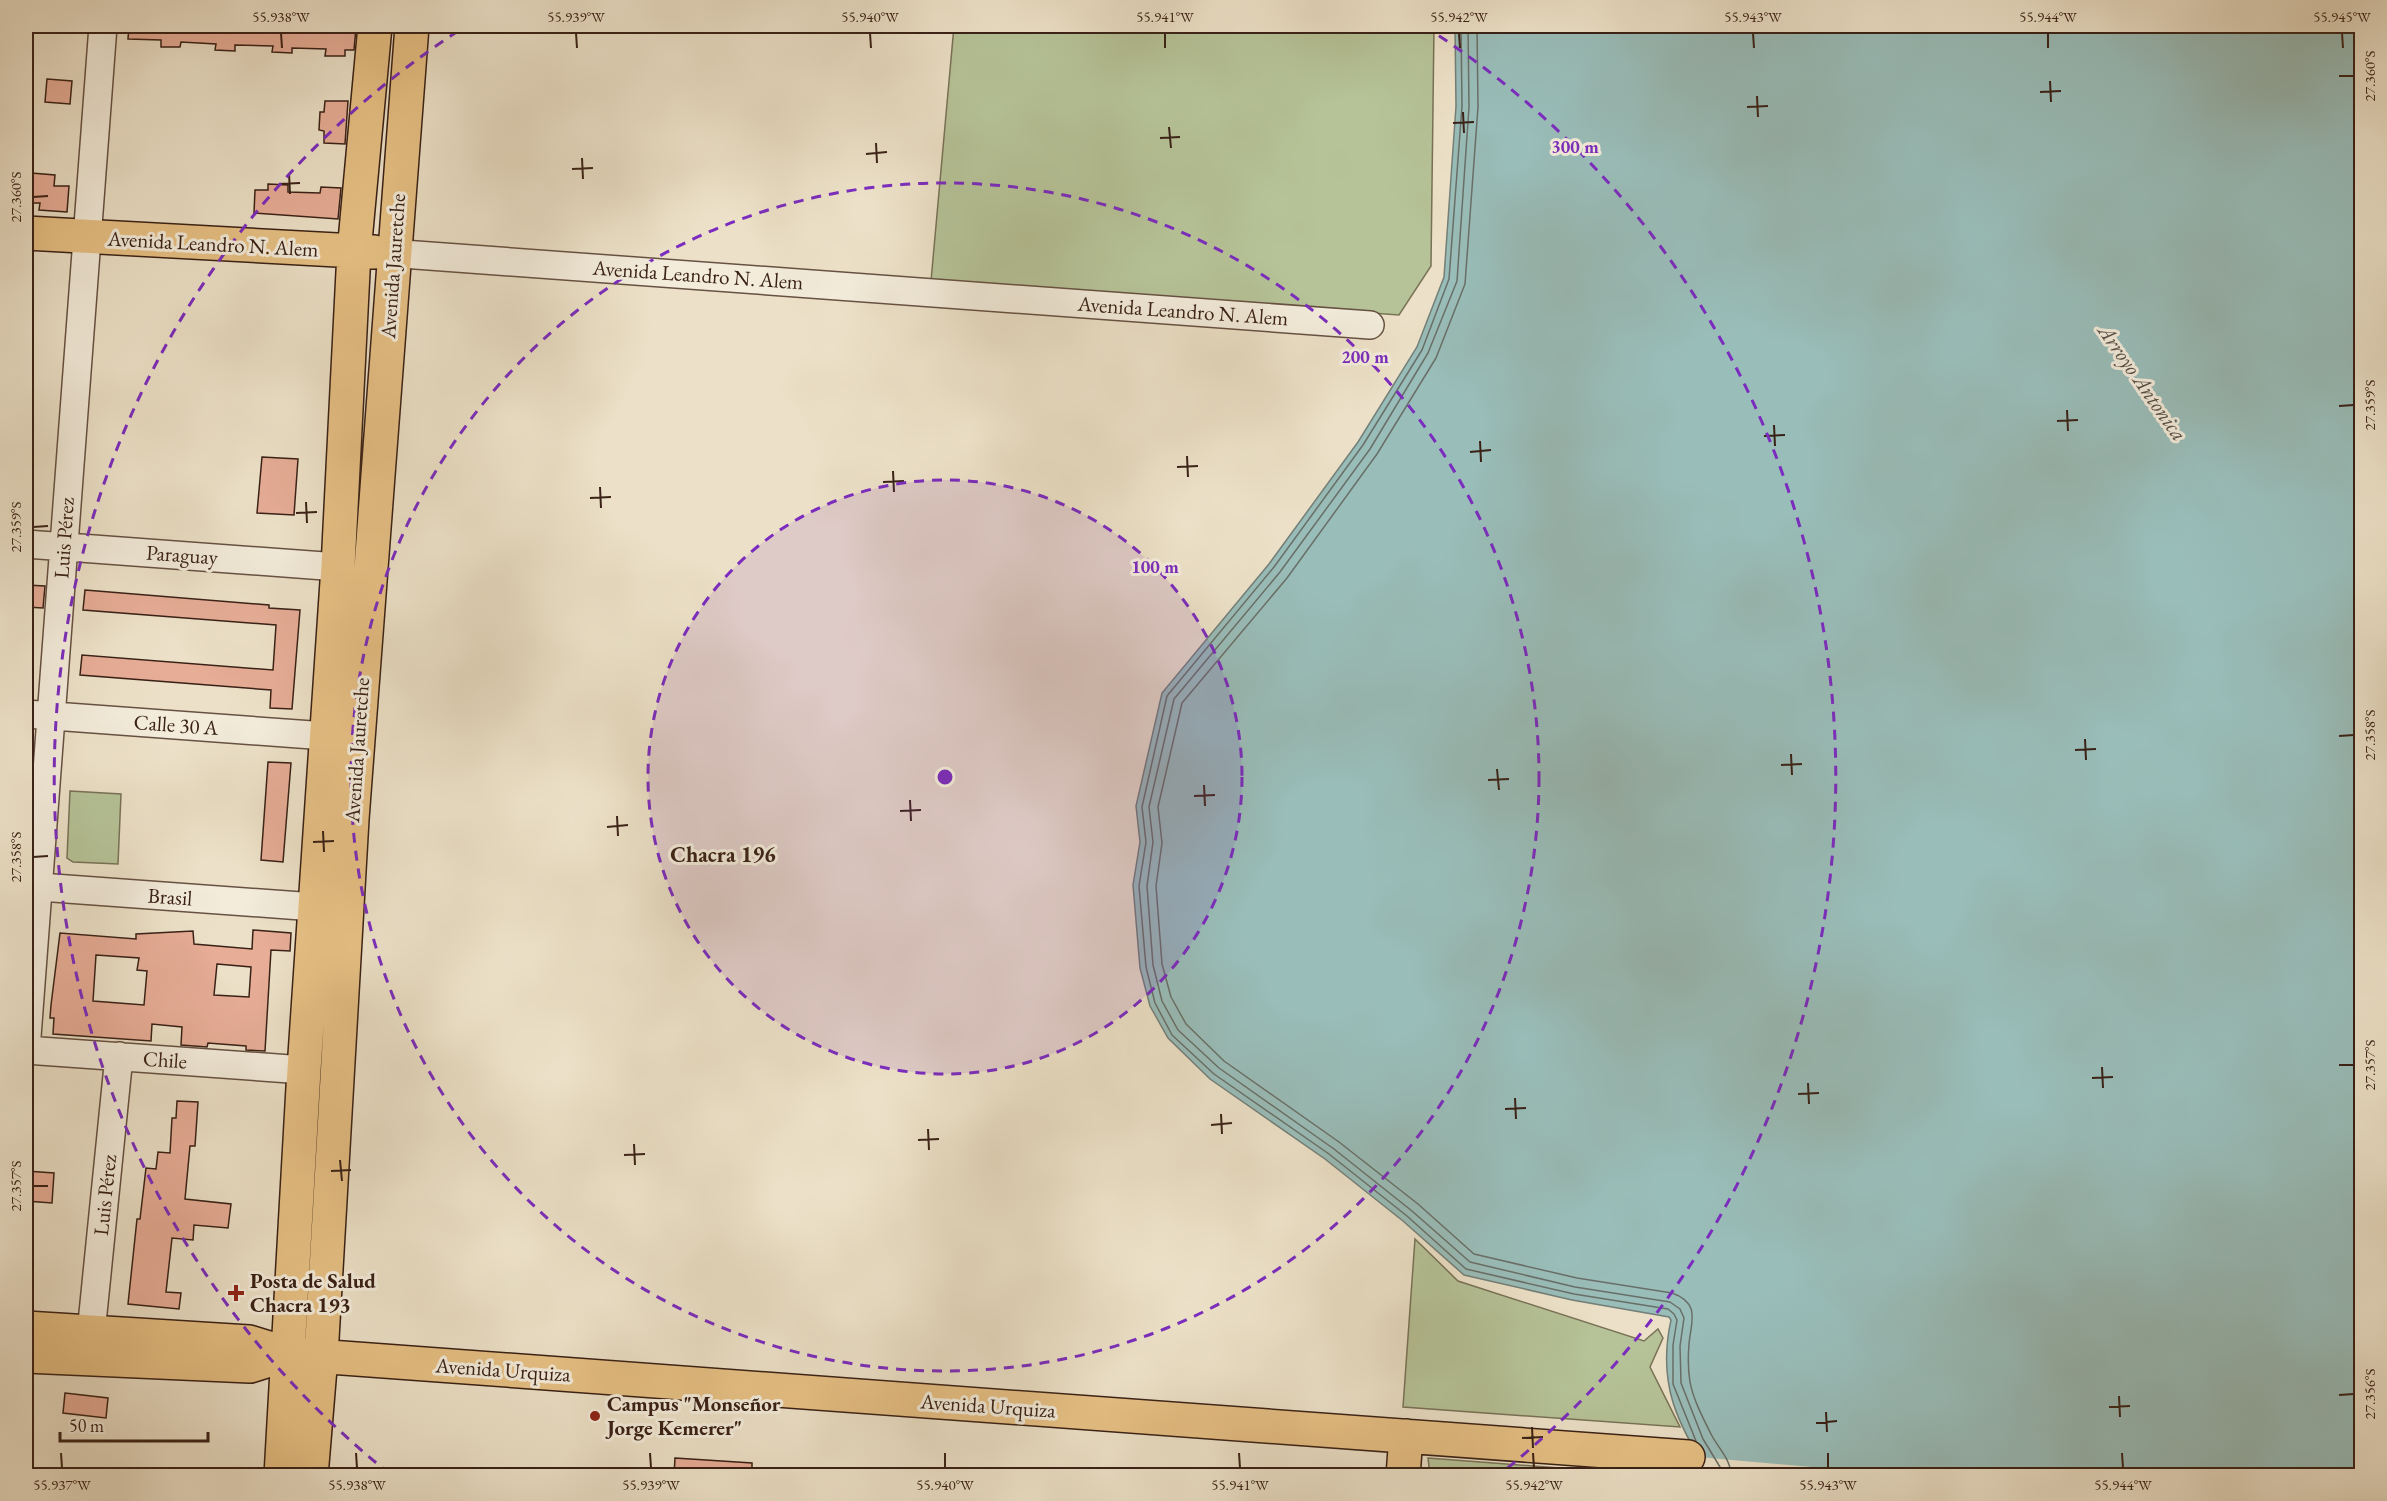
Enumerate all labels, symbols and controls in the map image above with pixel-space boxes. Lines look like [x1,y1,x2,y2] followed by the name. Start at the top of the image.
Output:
[252,7,310,26] text: 55.938°W
[547,7,605,26] text: 55.939°W
[841,7,899,26] text: 55.940°W
[1136,7,1194,26] text: 55.941°W
[1430,7,1488,26] text: 55.942°W
[1724,7,1782,26] text: 55.943°W
[2019,7,2077,26] text: 55.944°W
[2313,7,2371,26] text: 55.945°W
[2360,51,2379,101] text: 27.360°S
[1551,135,1599,158] text: 300 m
[6,172,25,222] text: 27.360°S
[374,193,411,340] street label: Avenida Jauretche
[106,224,319,263] street label: Avenida Leandro N. Alem
[591,254,804,295] street label: Avenida Leandro N. Alem
[1076,290,1289,331] street label: Avenida Leandro N. Alem
[2090,316,2194,446] water label: Arroyo Antonica
[1341,345,1389,368] text: 200 m
[2360,380,2379,430] text: 27.359°S
[47,496,80,579] street label: Luis Pérez
[6,502,25,552] text: 27.359°S
[145,539,220,571] street label: Paraguay
[1131,555,1179,578] text: 100 m
[338,677,375,824] street label: Avenida Jauretche
[133,708,220,741] street label: Calle 30 A
[2360,710,2379,760] text: 27.358°S
[935,767,955,787] centre of rings
[6,832,25,882] text: 27.358°S
[670,840,776,869] district label: Chacra 196
[147,881,193,912] street label: Brasil
[2360,1040,2379,1090] text: 27.357°S
[142,1044,188,1075] street label: Chile
[87,1153,122,1237] street label: Luis Pérez
[6,1161,25,1211] text: 27.357°S
[250,1267,376,1318] place label: Posta de Salud Chacra 193
[227,1284,245,1302] marker: Posta de Salud Chacra 193
[434,1351,572,1388] street label: Avenida Urquiza
[2360,1369,2379,1419] text: 27.356°S
[919,1387,1057,1424] street label: Avenida Urquiza
[605,1390,781,1441] place label: Campus "Monseñor Jorge Kemerer"
[60,1405,208,1443] scale bar
[588,1409,602,1423] marker: Campus "Monseñor Jorge Kemerer"
[69,1414,104,1437] text: 50 m
[33,1475,91,1494] text: 55.937°W
[328,1475,386,1494] text: 55.938°W
[622,1475,680,1494] text: 55.939°W
[916,1475,974,1494] text: 55.940°W
[1211,1475,1269,1494] text: 55.941°W
[1505,1475,1563,1494] text: 55.942°W
[1799,1475,1857,1494] text: 55.943°W
[2094,1475,2152,1494] text: 55.944°W

